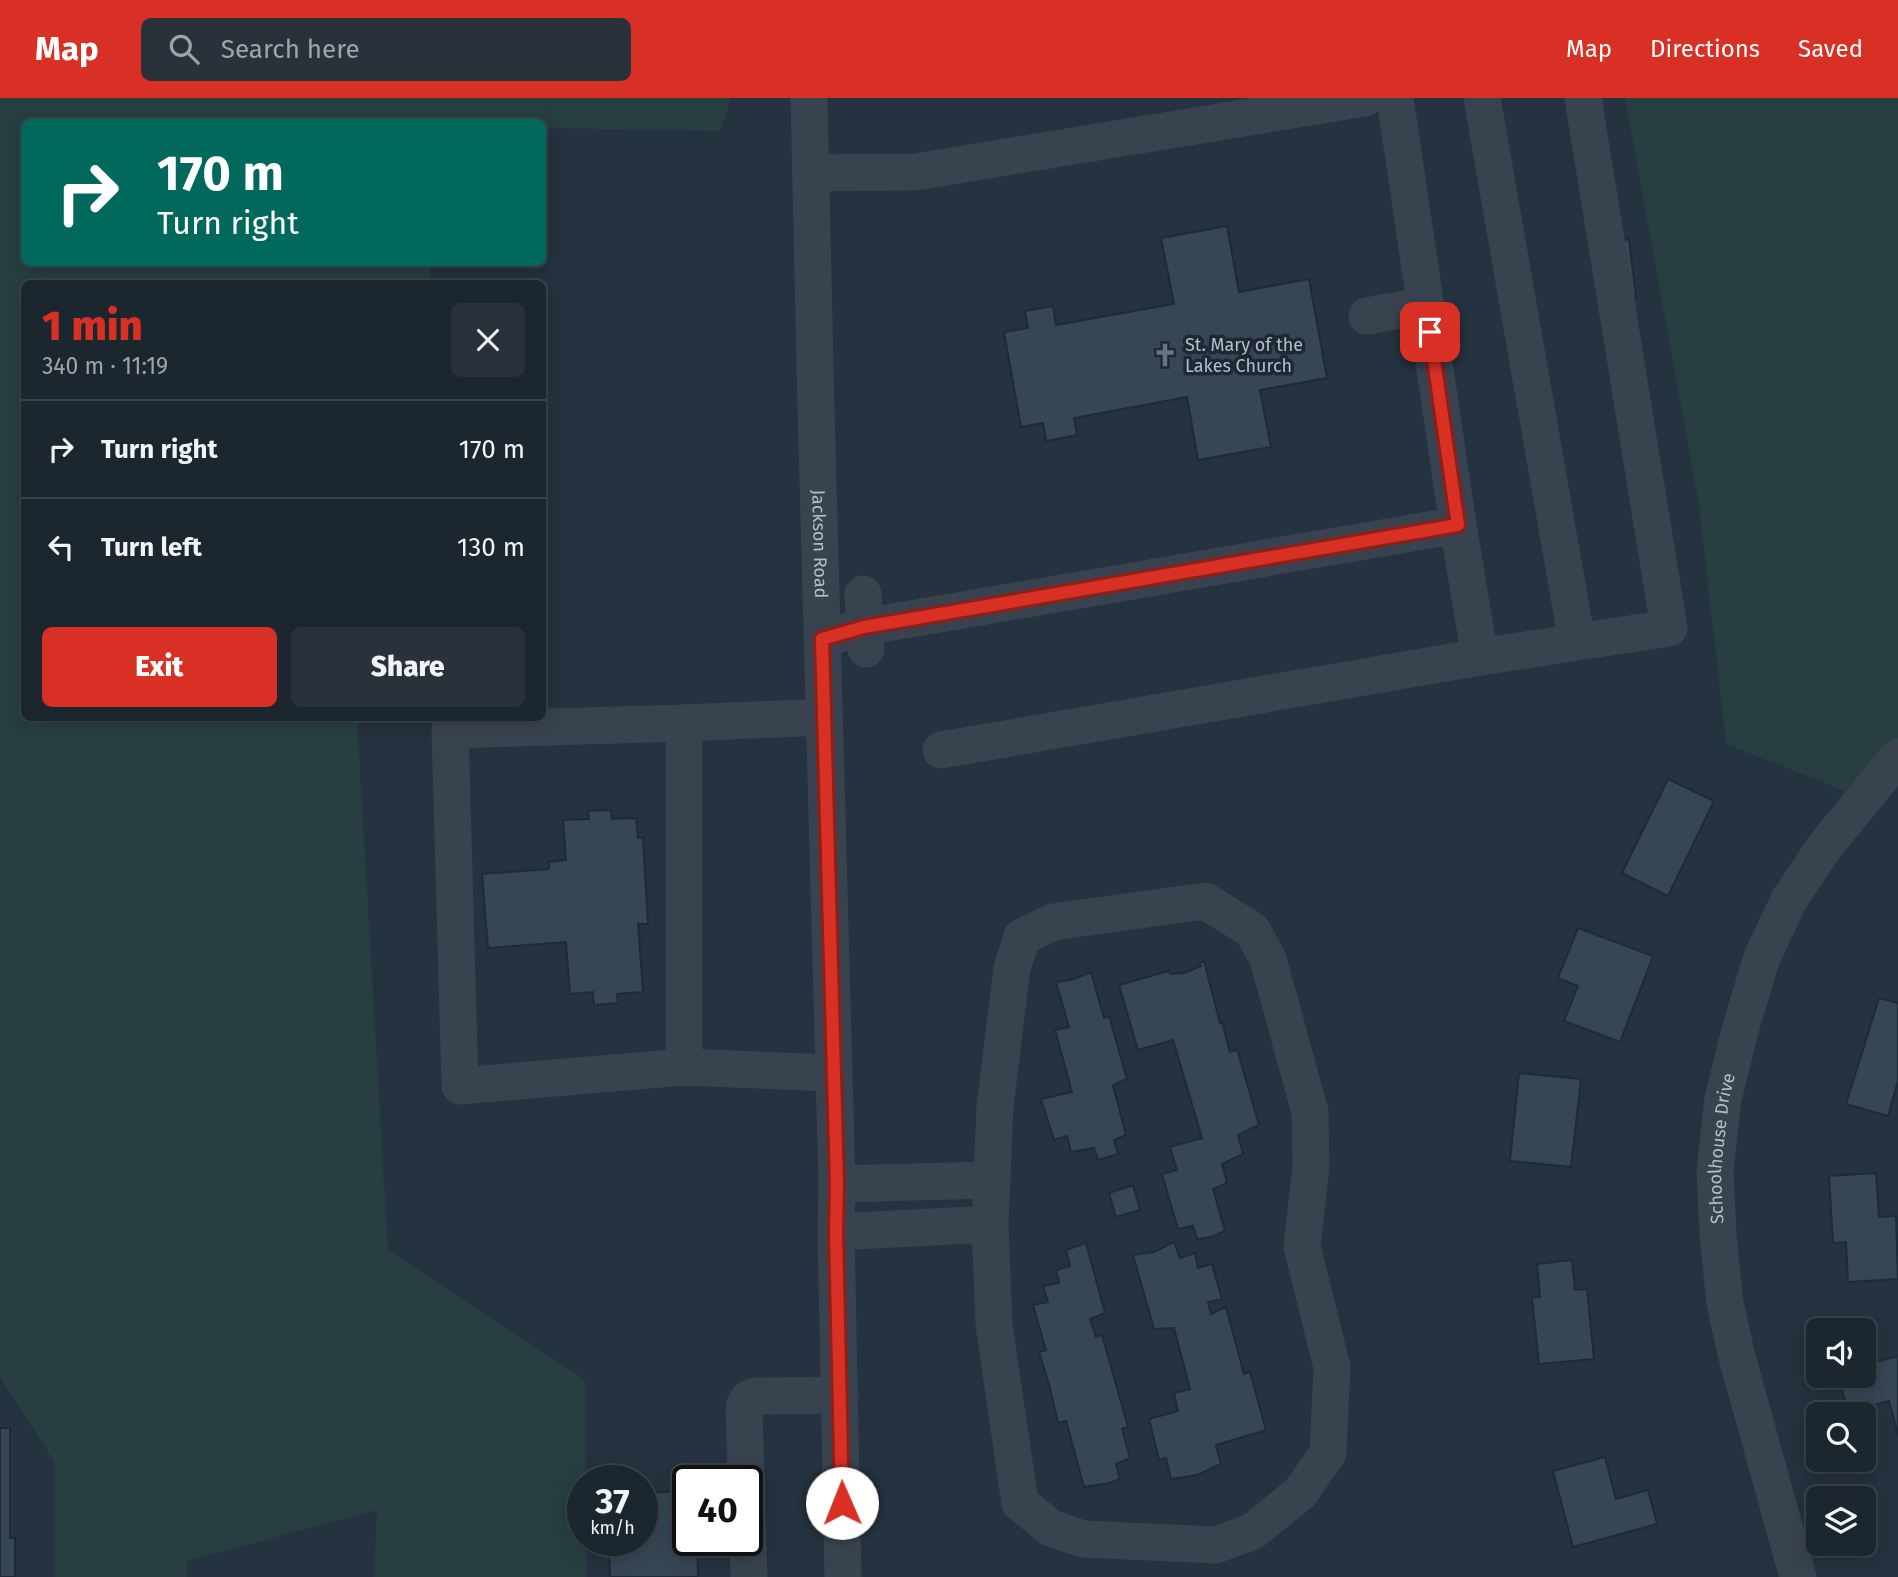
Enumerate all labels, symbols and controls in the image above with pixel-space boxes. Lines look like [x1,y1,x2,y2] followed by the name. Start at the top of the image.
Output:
[141,18,631,81] search box
[35,29,99,69] text: Map
[165,30,203,68] icon: search
[221,34,360,65] text: Search here
[1566,35,1612,63] text: Map
[1650,35,1760,63] text: Directions
[1798,35,1863,63] text: Saved
[157,144,284,203] text: 170 m
[42,147,133,238] icon: right
[157,204,299,242] text: Turn right
[42,301,143,351] text: 1 min
[1400,302,1460,362] pin
[451,303,525,377] button: close
[1411,313,1449,351] icon: arrive
[1185,334,1303,377] place label: St. Mary of the Lakes Church
[1151,341,1179,369] church icon: St. Mary of the Lakes Church
[42,352,168,380] text: 340 m · 11:19
[42,430,80,468] icon: right
[101,434,218,465] text: Turn right
[459,434,525,465] text: 170 m
[807,489,832,599] street label: Jackson Road
[42,528,80,566] icon: left
[101,532,202,563] text: Turn left
[457,532,525,563] text: 130 m
[42,627,277,707] button: Exit
[291,627,525,707] button: Share
[1704,1071,1740,1225] street label: Schoolhouse Drive
[1806,1318,1876,1556] map controls
[1806,1318,1876,1388] button: sound
[1806,1402,1876,1472] button: search
[672,1465,763,1556] speed limit sign: 40
[805,1466,879,1540] position arrow
[595,1480,630,1522] text: 37
[1806,1486,1876,1556] button: layers
[590,1517,635,1539] text: km/h

